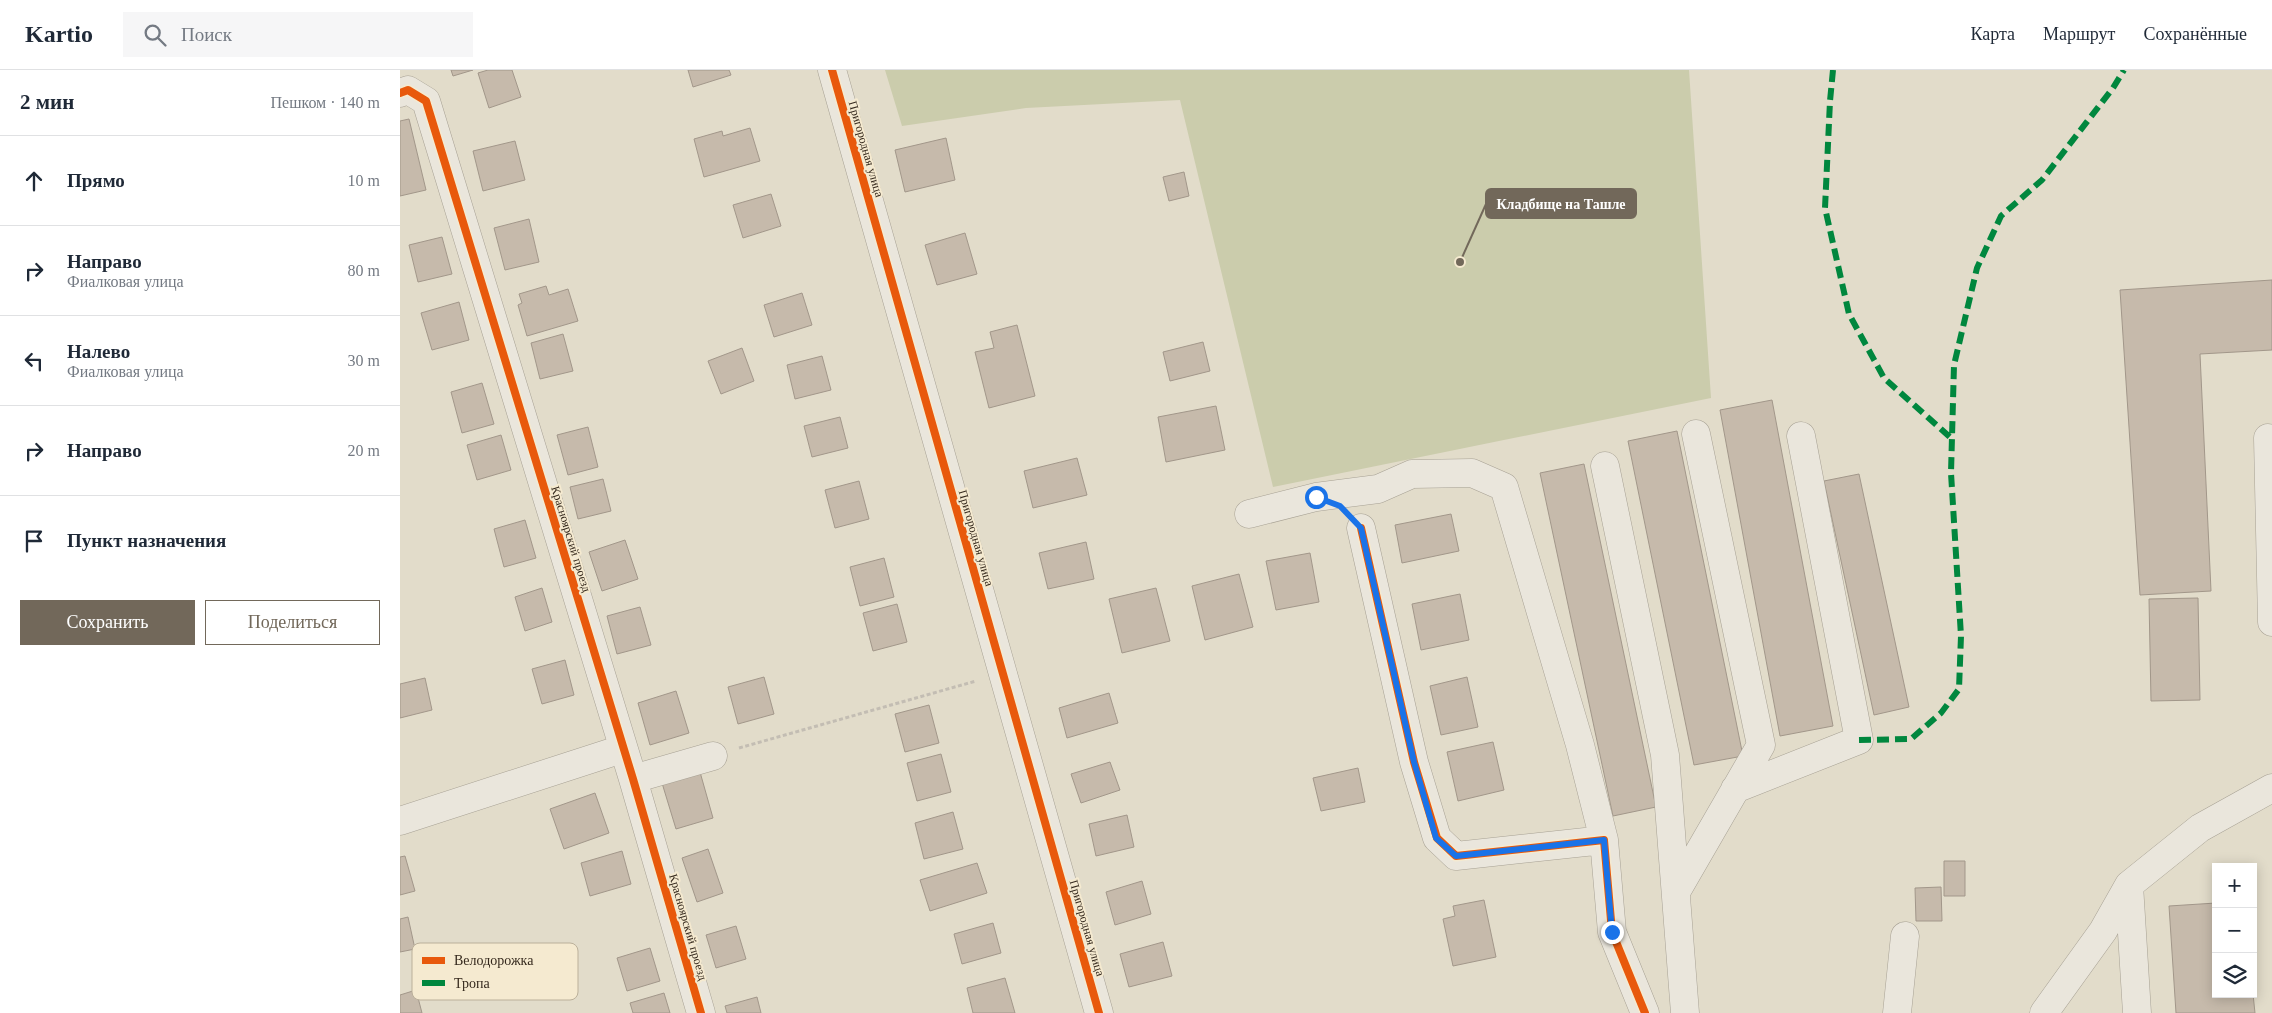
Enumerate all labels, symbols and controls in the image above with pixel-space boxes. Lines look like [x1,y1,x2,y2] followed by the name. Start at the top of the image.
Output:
[123,12,473,57] search box
[25,21,93,47] text: Kartio
[141,21,169,49] icon: search
[181,24,232,45] text: Поиск
[1970,24,2015,44] text: Карта
[2043,24,2115,44] text: Маршрут
[2143,24,2247,44] text: Сохранённые
[20,90,74,114] text: 2 мин
[270,94,380,111] text: Пешком · 140 m
[846,99,887,199] street label: Пригородная улица
[20,167,48,195] icon: ahead
[67,170,125,191] text: Прямо
[348,172,380,189] text: 10 m
[1486,189,1636,218] callout: Кладбище на Ташле
[1496,197,1626,212] text: Кладбище на Ташле
[67,251,142,272] text: Направо
[20,257,48,285] icon: right
[348,262,380,279] text: 80 m
[67,273,184,290] text: Фиалковая улица
[67,341,130,362] text: Налево
[20,347,48,375] icon: left
[348,352,380,369] text: 30 m
[67,363,184,380] text: Фиалковая улица
[20,437,48,465] icon: right
[67,440,142,461] text: Направо
[348,442,380,459] text: 20 m
[548,484,594,594] street label: Красноярский проезд
[1305,486,1328,509] route start
[956,488,997,588] street label: Пригородная улица
[20,527,48,555] icon: arrive
[67,530,226,551] text: Пункт назначения
[20,600,195,645] button: Сохранить
[205,600,380,645] button: Поделиться
[2212,863,2257,998] map controls
[2212,863,2257,908] button: +
[666,872,710,982] street label: Красноярский проезд
[1067,878,1108,978] street label: Пригородная улица
[2212,908,2257,953] button: −
[1601,921,1624,944] route end
[412,943,578,1000] legend
[454,953,534,968] text: Велодорожка
[2212,953,2257,998] button: layers
[454,976,491,991] text: Тропа

